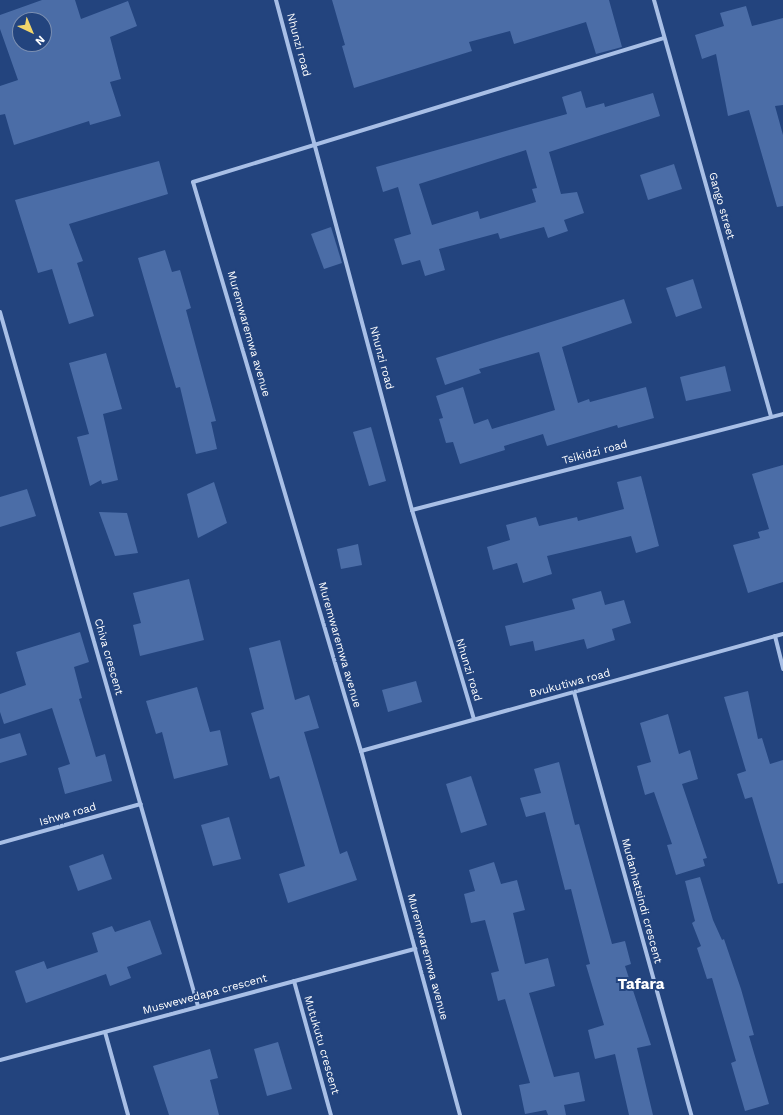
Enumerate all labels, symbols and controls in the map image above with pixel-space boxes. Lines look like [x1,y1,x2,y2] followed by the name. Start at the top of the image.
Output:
[12,12,52,52] north arrow
[283,12,313,78] street label: Nhunzi road
[33,33,47,48] text: N
[705,171,737,241] street label: Gango street
[224,269,272,399] street label: Muremwaremwa avenue
[366,325,396,391] street label: Nhunzi road
[561,438,629,468] street label: Tsikidzi road
[315,580,363,710] street label: Muremwaremwa avenue
[91,617,125,697] street label: Chiva crescent
[452,637,484,703] street label: Nhunzi road
[528,667,612,701] street label: Bvukutiwa road
[38,801,98,829] street label: Ishwa road
[618,837,664,965] street label: Mudanhatsindi crescent
[404,892,450,1022] street label: Muremwaremwa avenue
[141,972,269,1018] street label: Muswewedapa crescent
[618,976,664,994] district label: Tafara
[301,994,341,1096] street label: Mutukutu crescent

